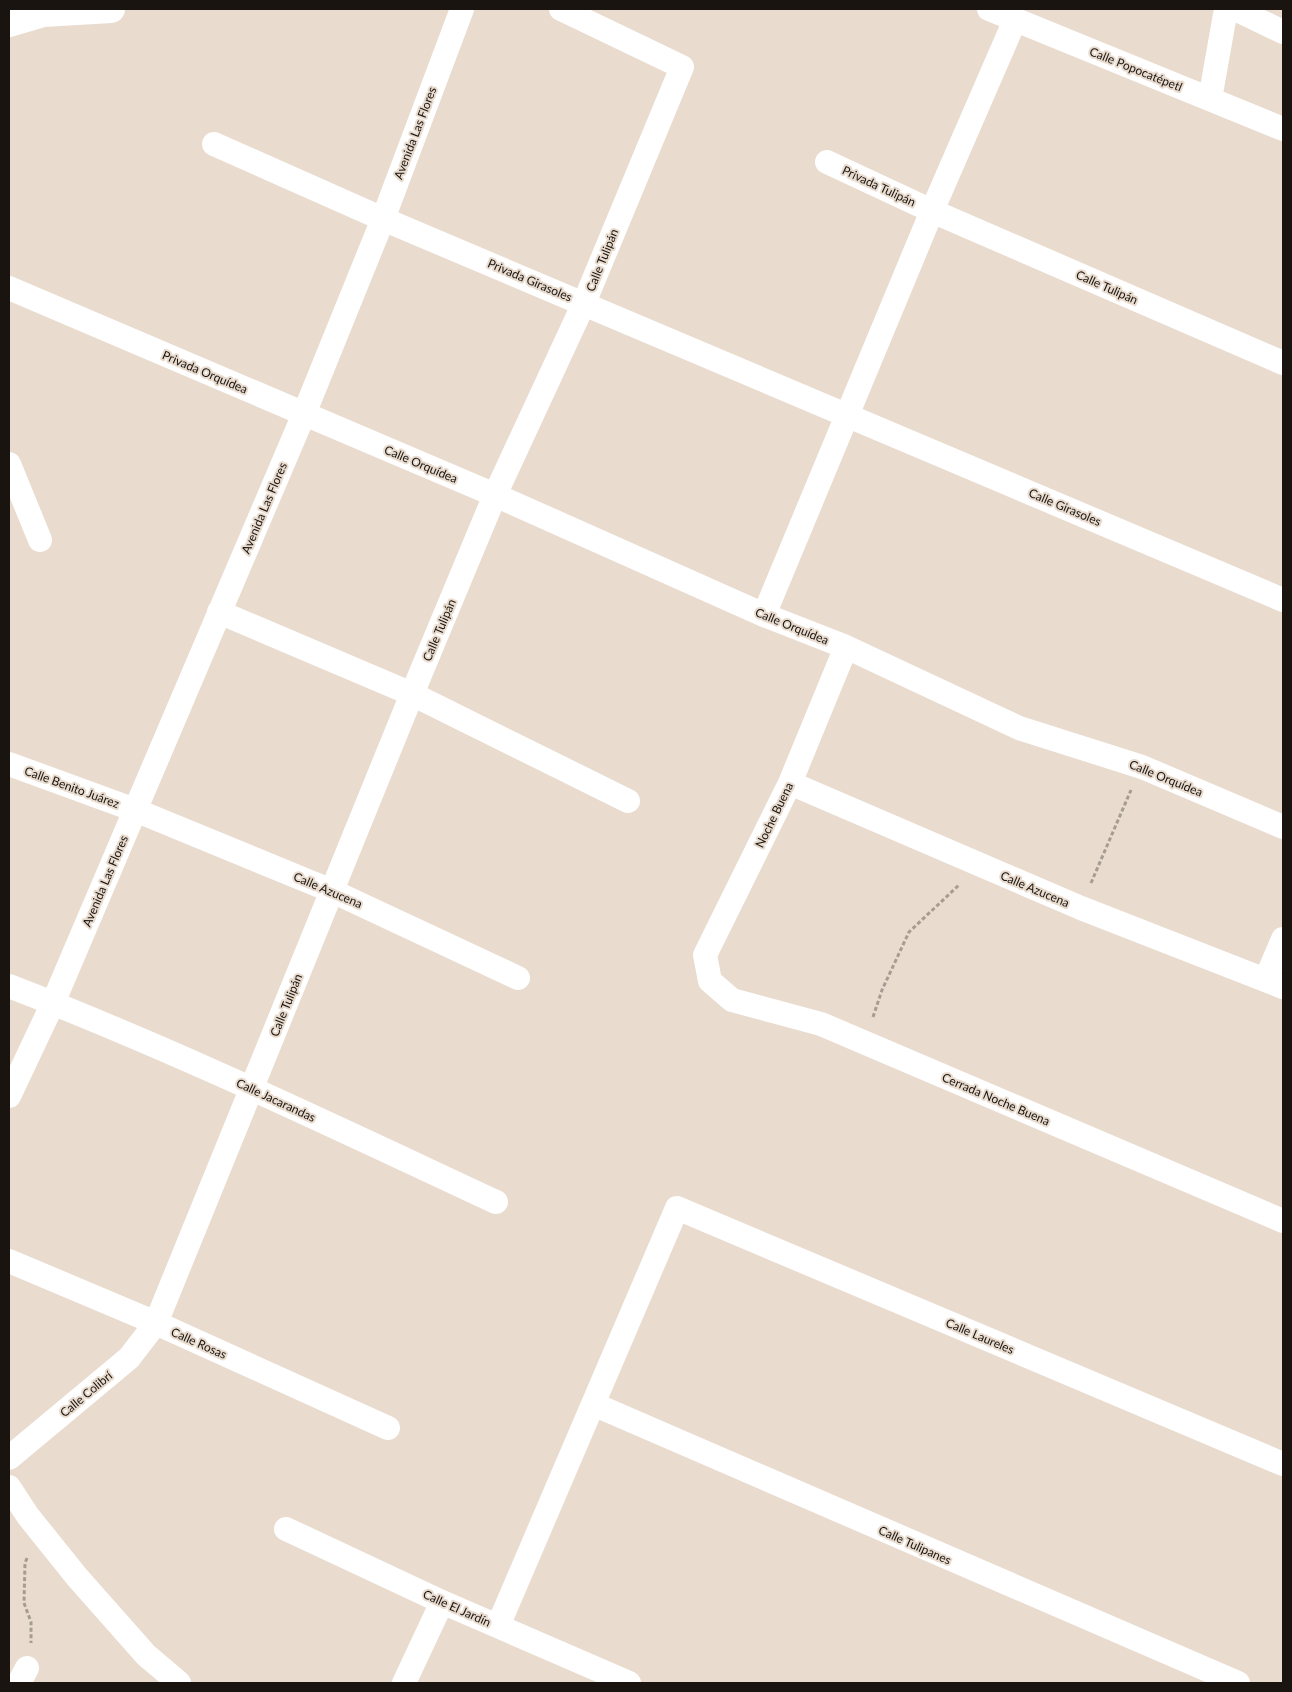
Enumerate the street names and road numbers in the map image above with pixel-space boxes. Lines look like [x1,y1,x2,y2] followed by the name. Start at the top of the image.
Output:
[1087,44,1185,94] street label: Calle Popocatépetl
[390,85,440,181] street label: Avenida Las Flores
[840,162,918,210] street label: Privada Tulipán
[583,226,621,294] street label: Calle Tulipán
[485,255,575,305] street label: Privada Girasoles
[1074,267,1140,307] street label: Calle Tulipán
[160,347,250,397] street label: Privada Orquídea
[382,442,460,486] street label: Calle Orquídea
[238,460,290,556] street label: Avenida Las Flores
[1027,485,1103,529] street label: Calle Girasoles
[419,597,459,663] street label: Calle Tulipán
[753,604,831,648] street label: Calle Orquídea
[1127,756,1205,800] street label: Calle Orquídea
[23,763,122,811] street label: Calle Benito Juárez
[752,780,796,850] street label: Noche Buena
[79,833,131,929] street label: Avenida Las Flores
[998,868,1072,910] street label: Calle Azucena
[291,869,365,911] street label: Calle Azucena
[267,971,305,1039] street label: Calle Tulipán
[940,1070,1052,1128] street label: Cerrada Noche Buena
[234,1075,318,1125] street label: Calle Jacarandas
[944,1315,1016,1357] street label: Calle Laureles
[169,1324,229,1362] street label: Calle Rosas
[57,1367,116,1420] street label: Calle Colibrí
[876,1522,954,1568] street label: Calle Tulipanes
[421,1586,493,1630] street label: Calle El Jardín

